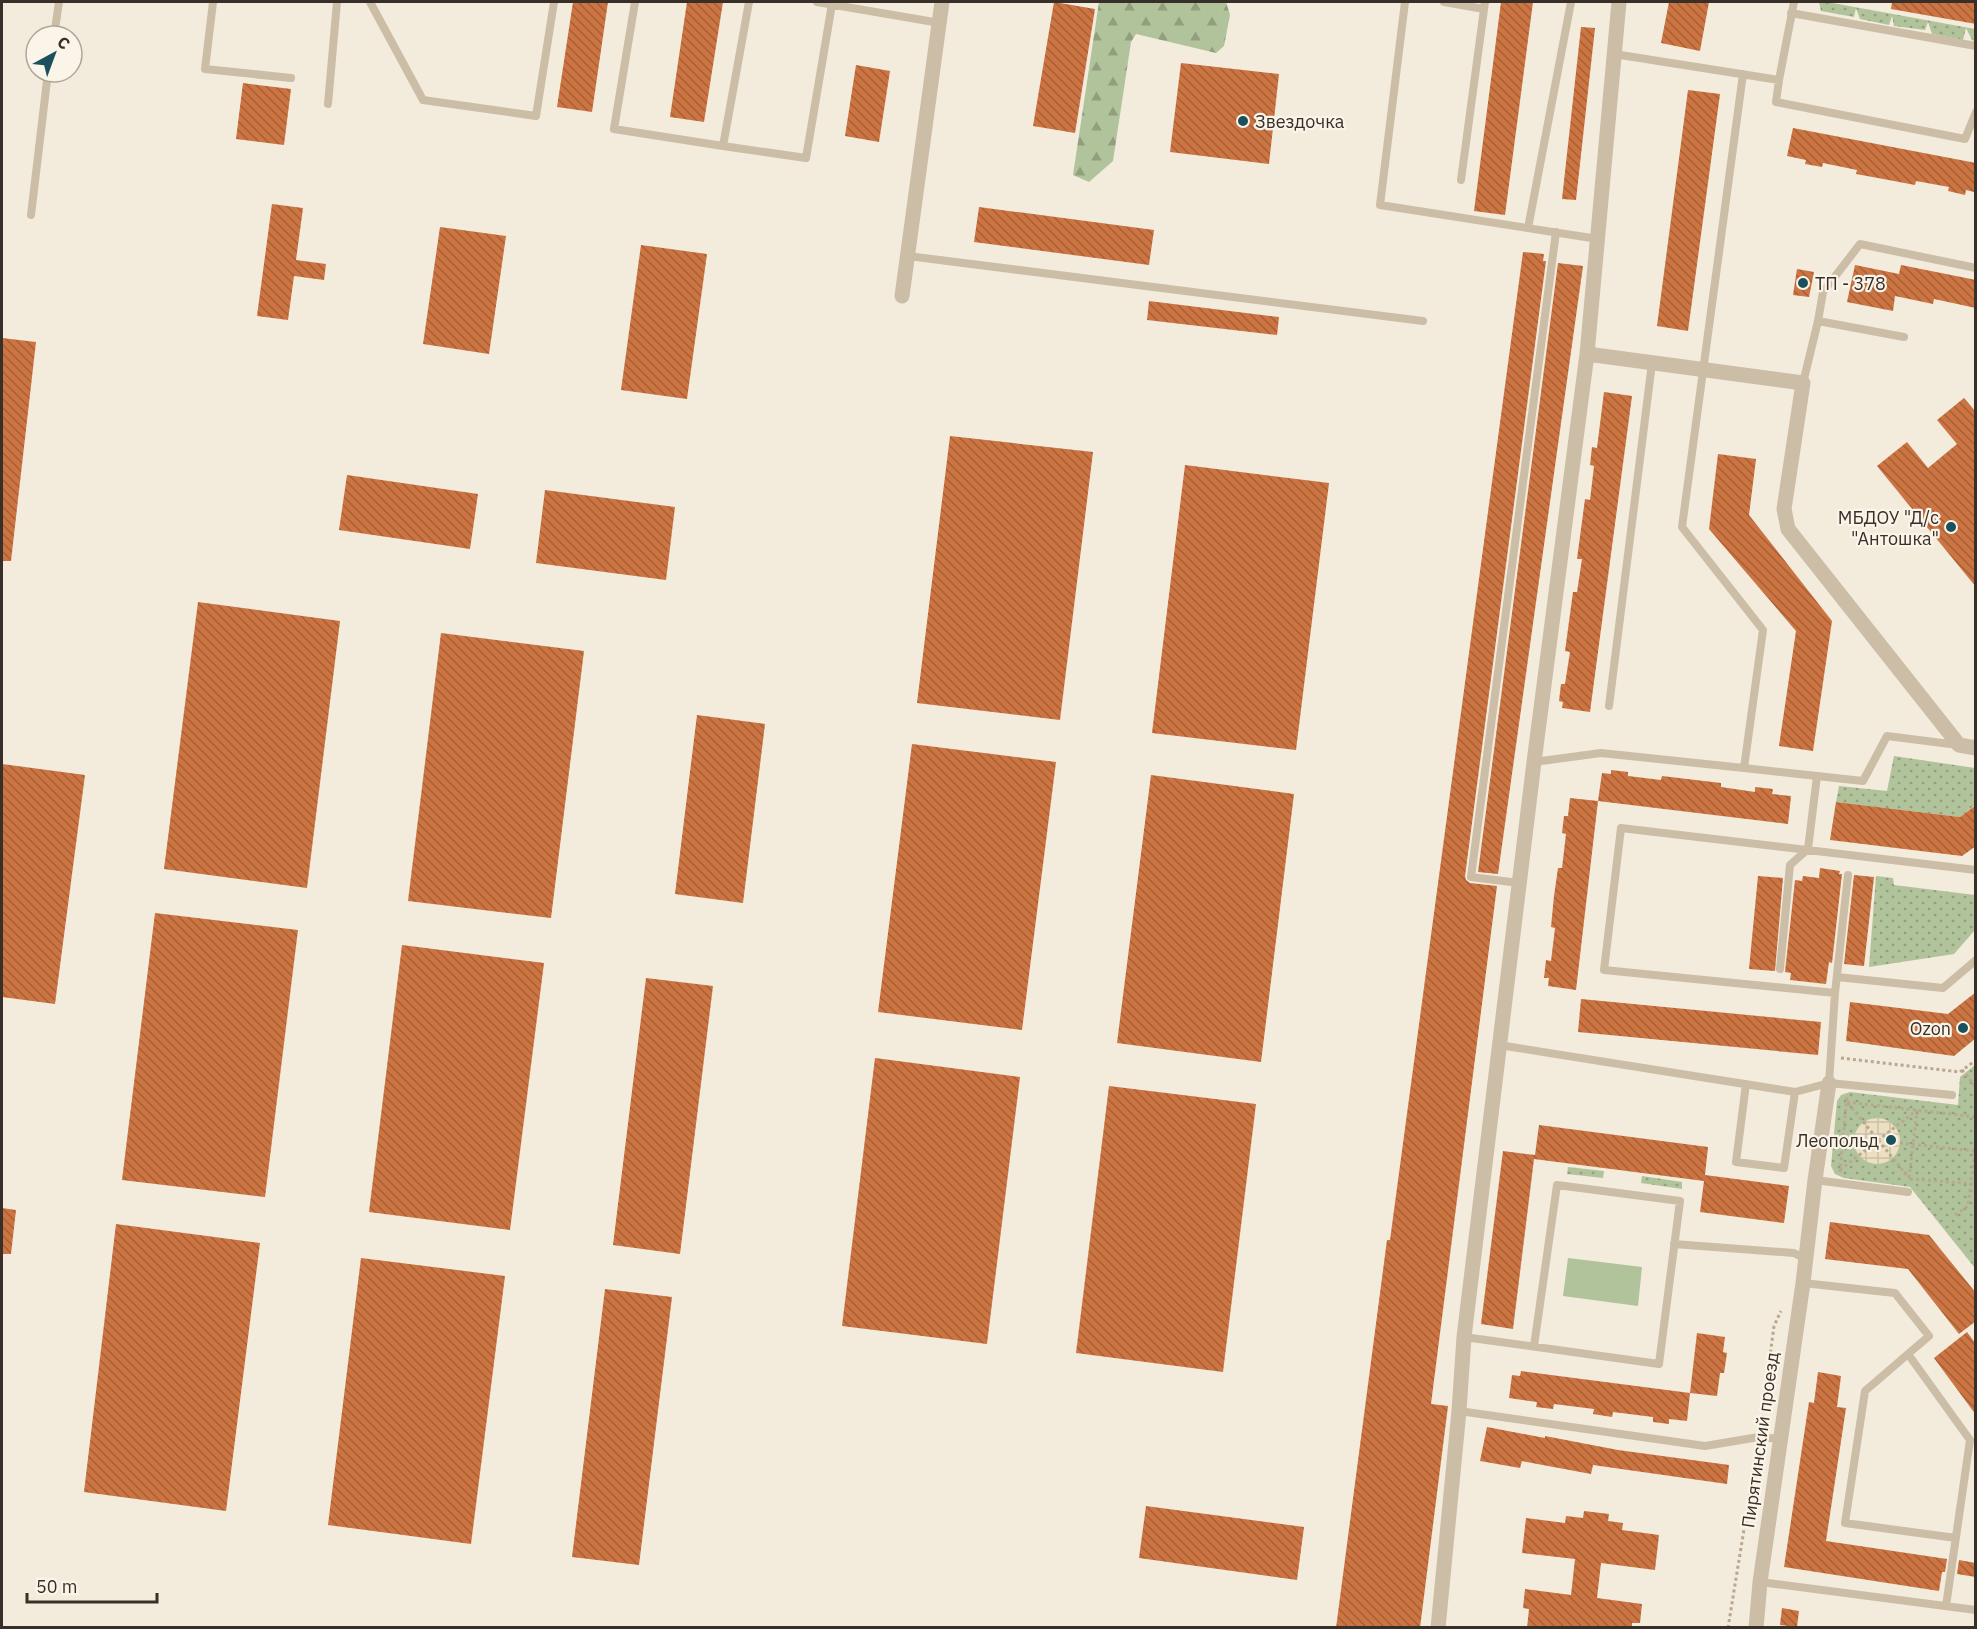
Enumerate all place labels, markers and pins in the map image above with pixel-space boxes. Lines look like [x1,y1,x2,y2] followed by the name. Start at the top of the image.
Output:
[1255,110,1345,133] place label: Звездочка
[1236,114,1250,128] marker: Звездочка
[1815,272,1886,295] place label: ТП - 378
[1796,276,1810,290] marker: ТП - 378
[1838,506,1939,550] place label: МБДОУ "Д/с "Антошка"
[1944,520,1958,534] marker: МБДОУ "Д/с "Антошка"
[1910,1017,1951,1040] place label: Ozon
[1956,1021,1970,1035] marker: Ozon
[1796,1129,1879,1152] place label: Леопольд
[1884,1133,1898,1147] marker: Леопольд

